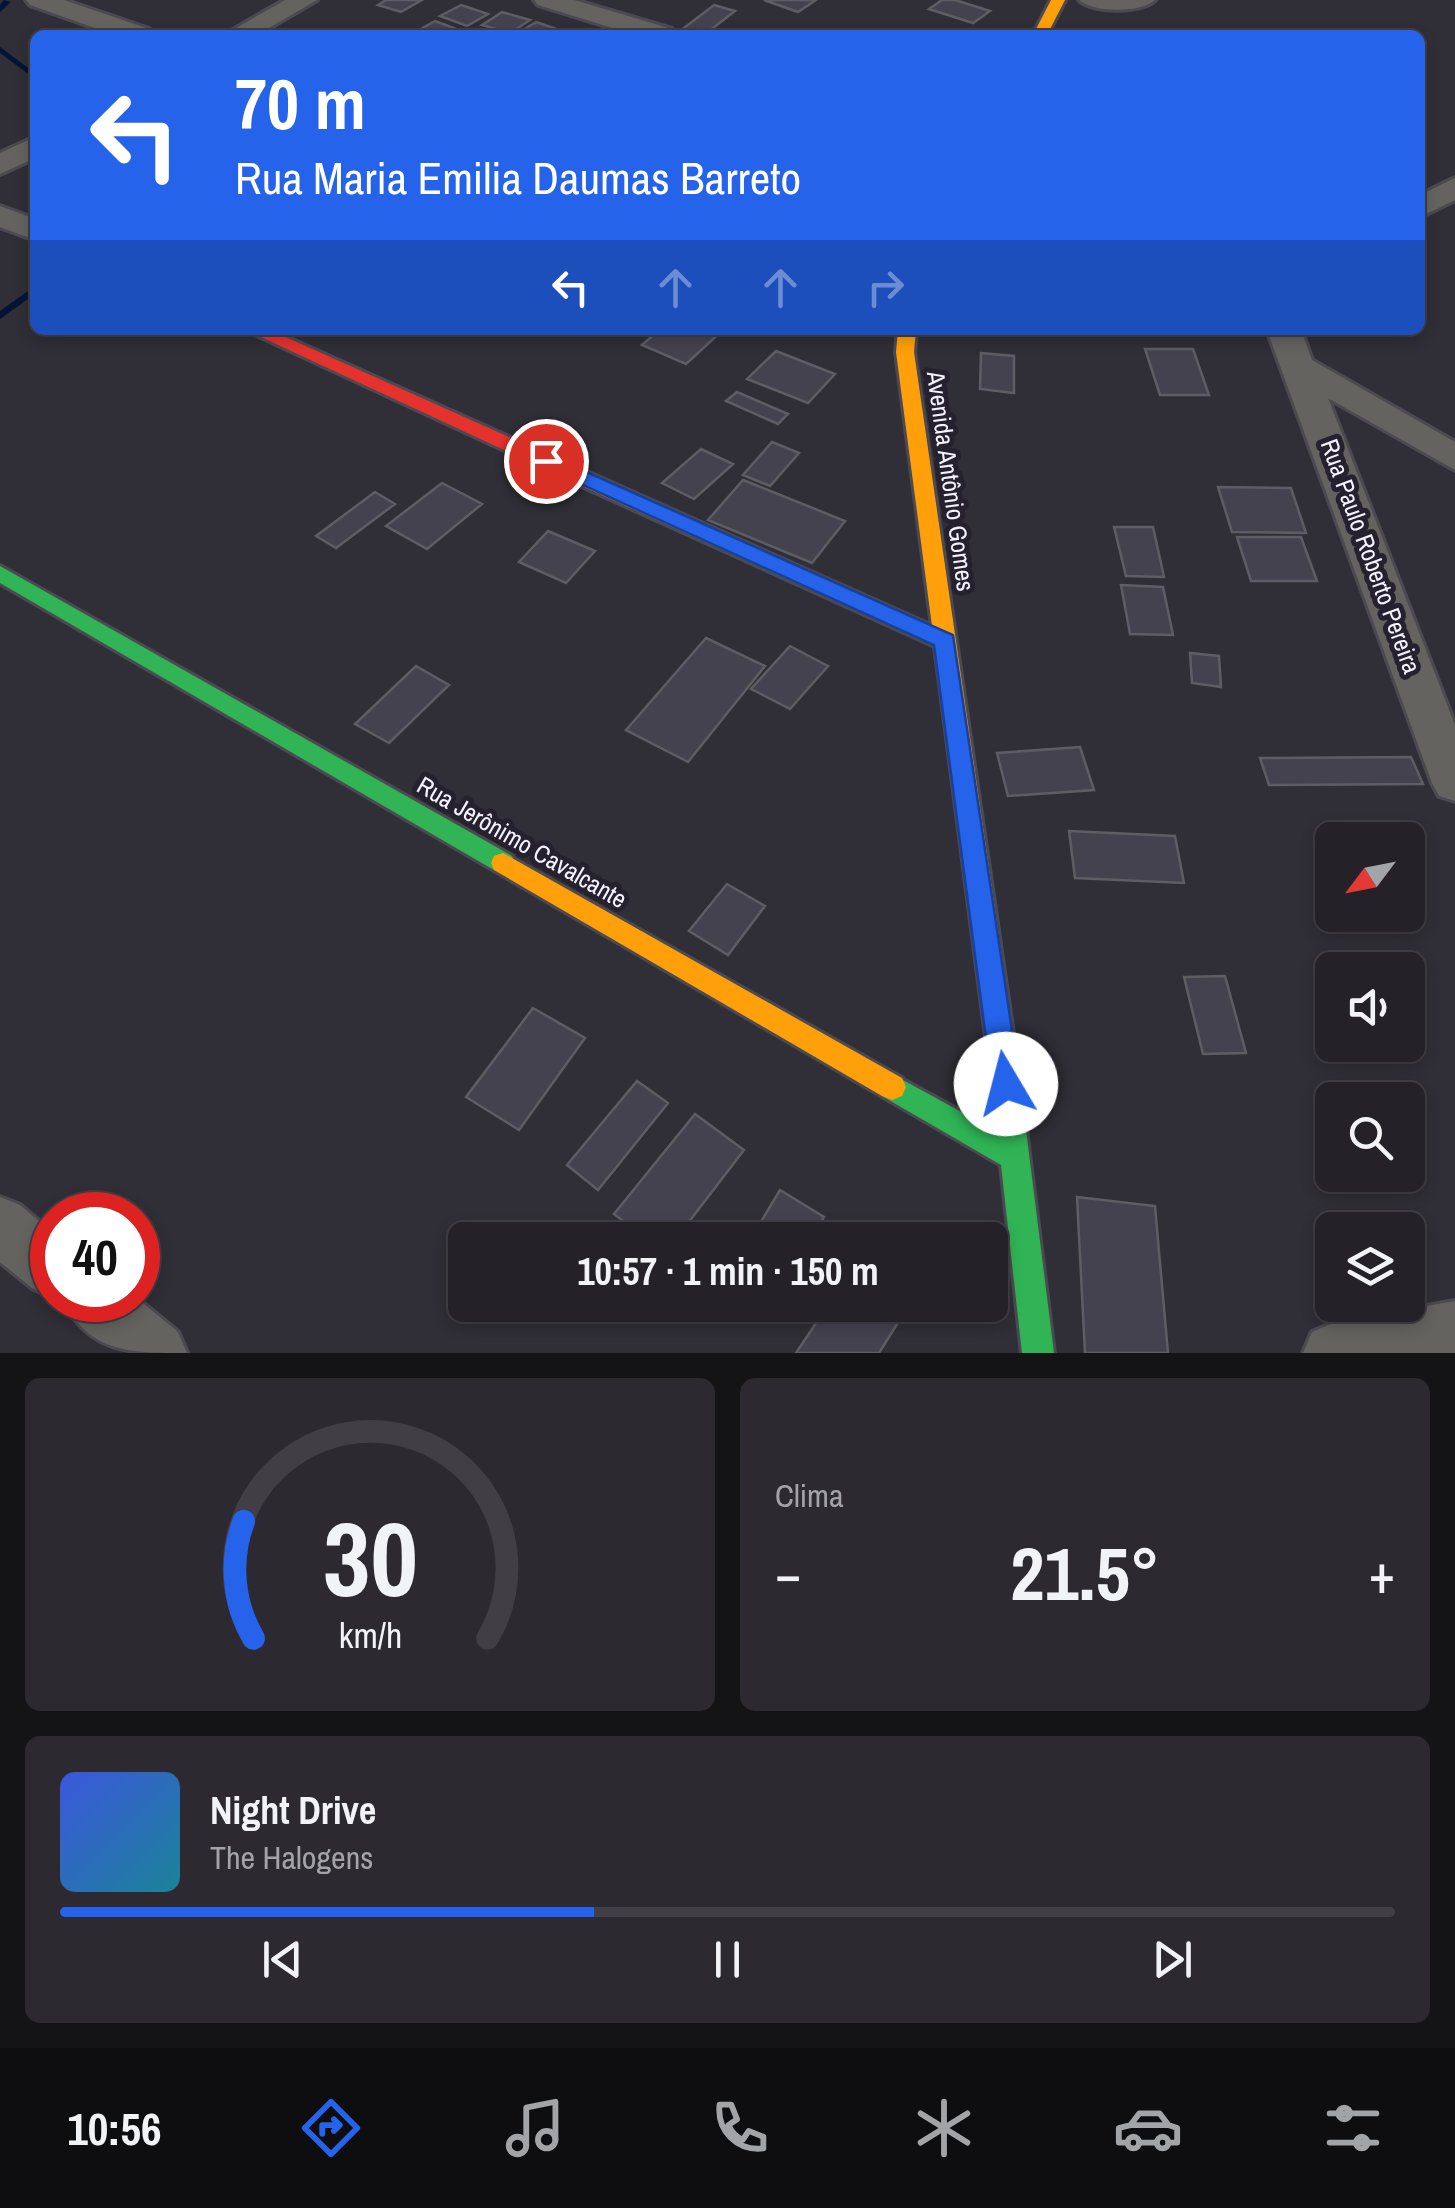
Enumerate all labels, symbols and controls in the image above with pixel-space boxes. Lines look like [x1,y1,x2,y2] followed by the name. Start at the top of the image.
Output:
[235,57,366,151] text: 70 m
[70,70,200,200] icon: left
[235,147,801,208] text: Rua Maria Emilia Daumas Barreto
[543,260,598,315] icon: left
[648,260,703,315] icon: ahead
[753,260,808,315] icon: ahead
[858,260,913,315] icon: right
[919,368,983,593] street label: Avenida Antônio Gomes
[504,419,589,504] pin
[519,434,574,489] icon: arrive
[1313,434,1429,679] street label: Rua Paulo Roberto Pereira
[411,768,633,916] street label: Rua Jerônimo Cavalcante
[1315,822,1425,932] north arrow
[1315,822,1425,1322] map controls
[1315,952,1425,1062] button: sound
[954,1032,1058,1136] position arrow
[1315,1082,1425,1192] button: search
[30,1192,160,1322] speed limit sign: 40
[1315,1212,1425,1322] button: layers
[577,1246,879,1297] text: 10:57 · 1 min · 150 m
[775,1474,844,1517] text: Clima
[323,1488,417,1628] text: 30
[1010,1522,1160,1623] text: 21.5°
[775,1536,801,1610] text: −
[1369,1536,1395,1610] text: +
[338,1611,402,1659] text: km/h
[210,1785,376,1836] text: Night Drive
[210,1836,373,1879] text: The Halogens
[255,1932,310,1987] icon: previous
[700,1932,755,1987] icon: pause
[1145,1932,1200,1987] icon: next
[296,2093,366,2163] icon: directions
[500,2093,570,2163] icon: music
[705,2093,775,2163] icon: phone
[909,2093,979,2163] icon: climate
[1113,2093,1183,2163] icon: car
[1318,2093,1388,2163] icon: filters
[67,2098,162,2159] text: 10:56

